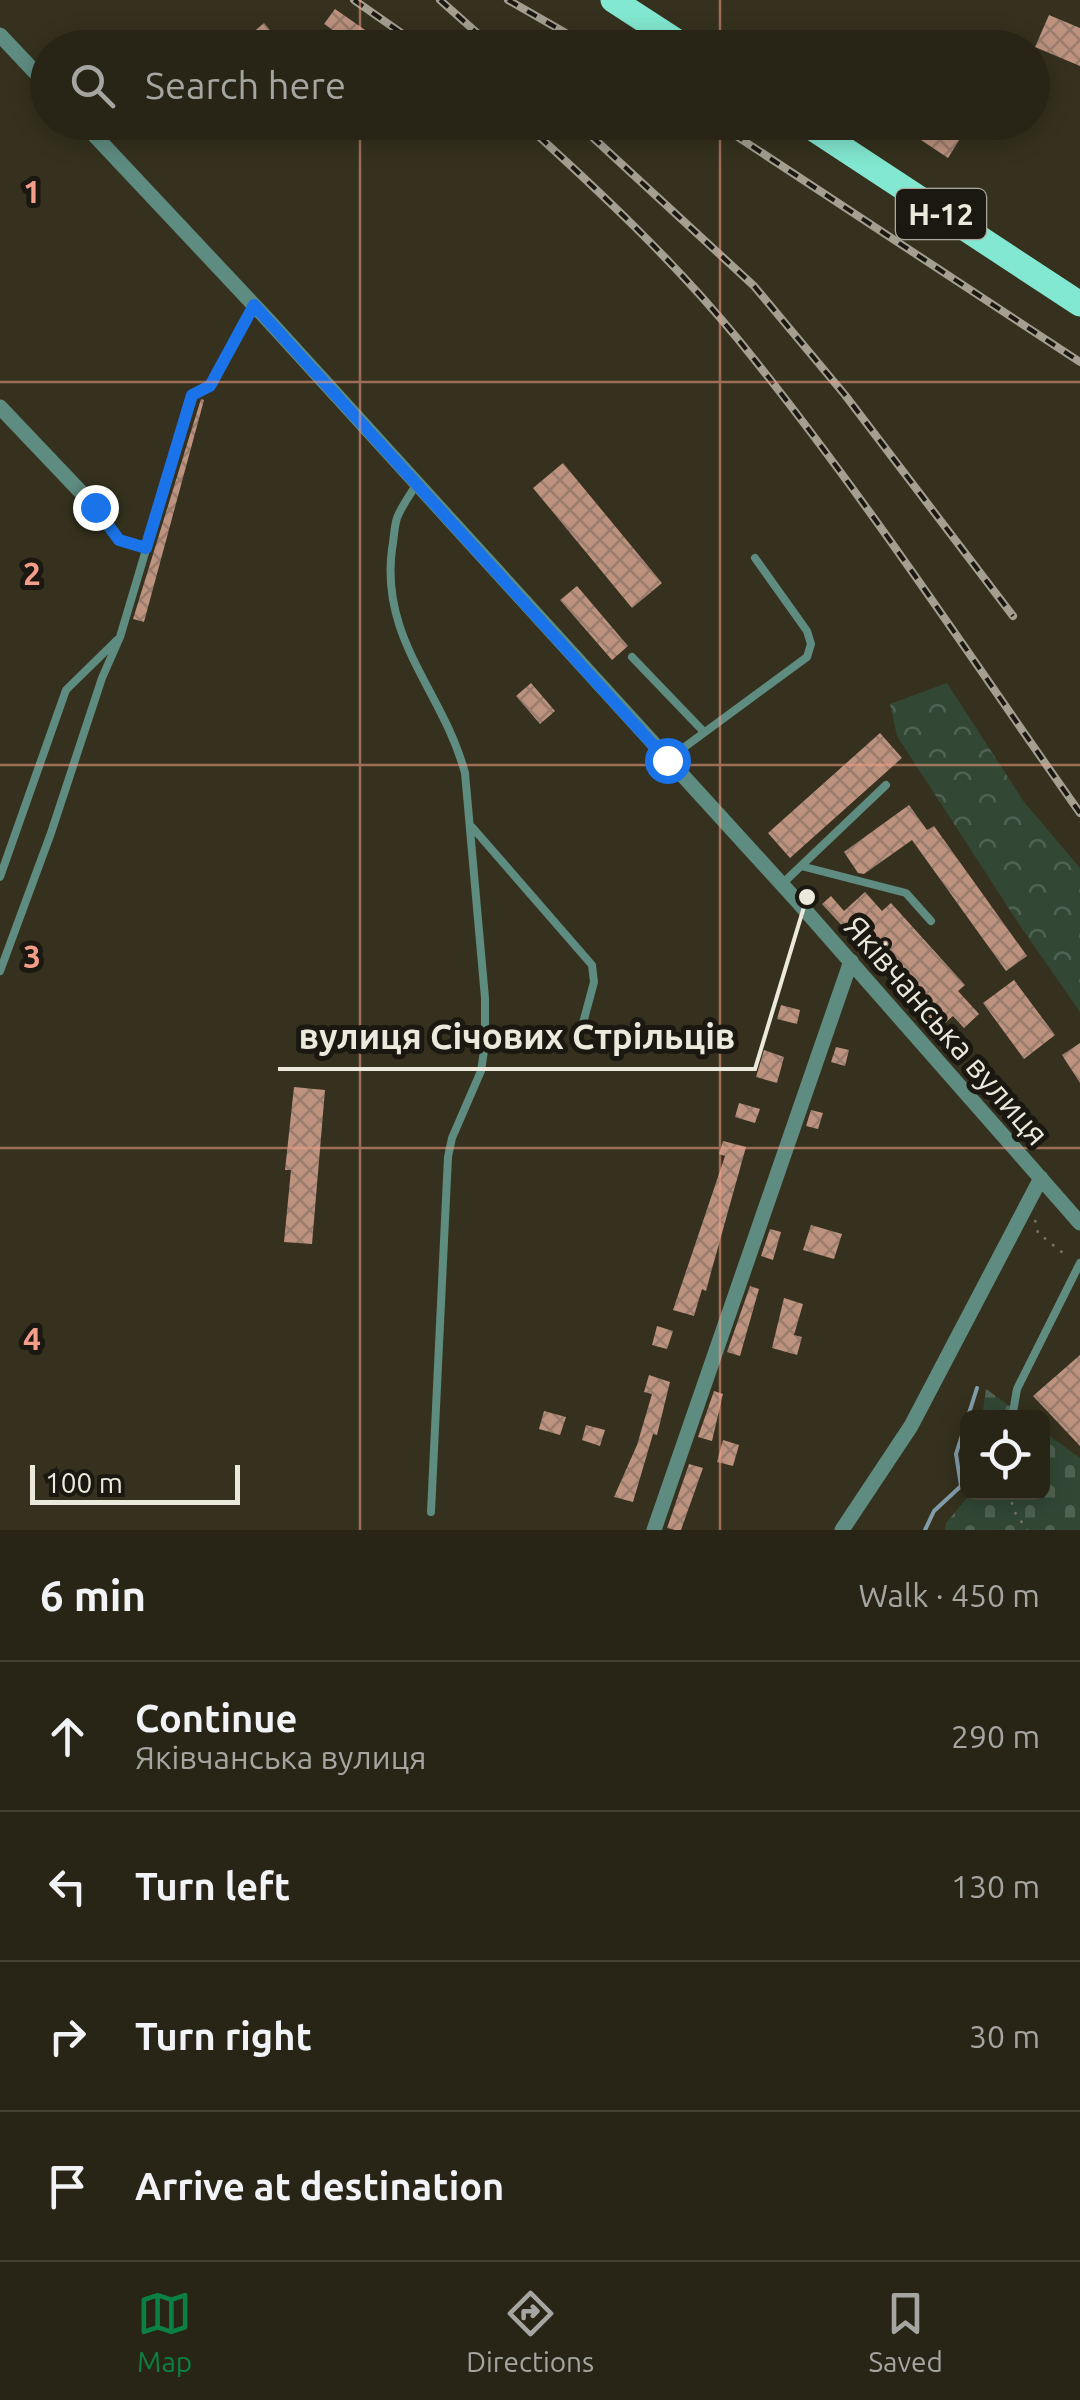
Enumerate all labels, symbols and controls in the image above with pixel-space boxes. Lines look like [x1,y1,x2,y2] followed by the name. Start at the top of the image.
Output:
[30,30,1050,140] search box
[65,58,120,113] icon: search
[145,64,346,106] text: Search here
[23,173,41,209] text: 1
[896,189,986,239] road number: Н-12
[73,485,119,531] route end
[23,555,41,591] text: 2
[645,738,691,784] route start
[838,908,1056,1152] street label: Яківчанська вулиця
[23,938,41,974] text: 3
[278,1004,755,1069] callout: вулиця Січових Стрільців
[299,1016,735,1056] text: вулиця Січових Стрільців
[23,1320,41,1356] text: 4
[960,1410,1050,1500] map controls
[960,1410,1050,1500] button: locate
[30,1460,240,1504] scale bar
[45,1467,123,1498] text: 100 m
[40,1572,146,1619] text: 6 min
[858,1577,1040,1613] text: Walk · 450 m
[135,1697,297,1739] text: Continue
[40,1709,95,1764] icon: ahead
[951,1718,1040,1754] text: 290 m
[135,1739,426,1775] text: Яківчанська вулиця
[40,1859,95,1914] icon: left
[135,1865,290,1907] text: Turn left
[951,1868,1040,1904] text: 130 m
[40,2009,95,2064] icon: right
[135,2015,312,2057] text: Turn right
[969,2018,1040,2054] text: 30 m
[40,2159,95,2214] icon: arrive
[135,2165,504,2207] text: Arrive at destination
[137,2286,192,2377] tab: Map
[466,2286,594,2377] tab: Directions
[868,2286,943,2377] tab: Saved

